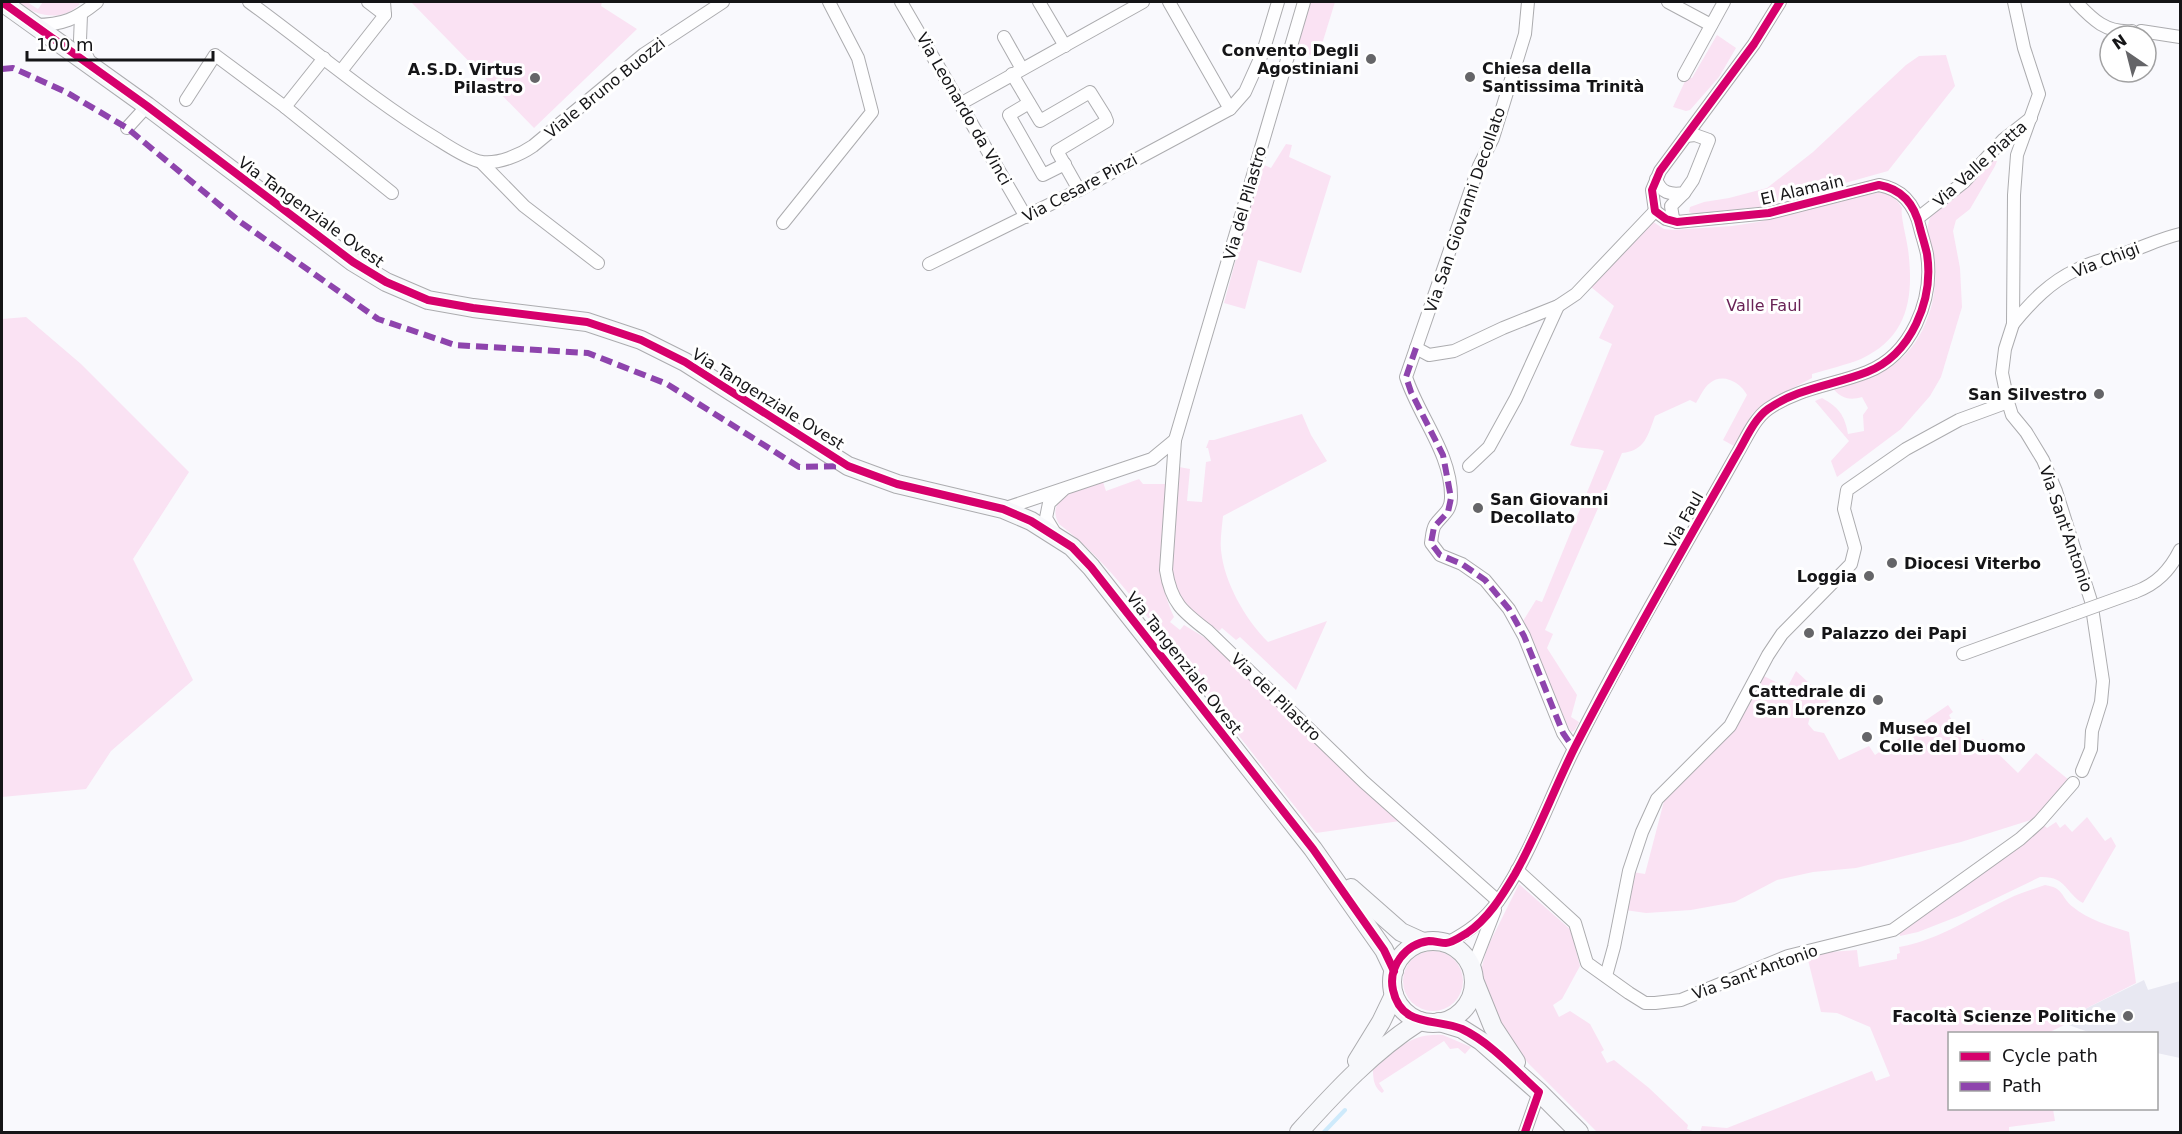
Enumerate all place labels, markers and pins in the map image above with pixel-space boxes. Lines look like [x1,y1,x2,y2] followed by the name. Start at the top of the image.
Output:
[1221,41,1359,78] place label: Convento Degli Agostiniani
[1364,52,1378,66] marker: Convento Degli Agostiniani
[1482,59,1644,96] place label: Chiesa della Santissima Trinità
[408,60,523,97] place label: A.S.D. Virtus Pilastro
[1463,70,1477,84] marker: Chiesa della Santissima Trinità
[528,71,542,85] marker: A.S.D. Virtus Pilastro
[1968,385,2087,404] place label: San Silvestro
[2092,387,2106,401] marker: San Silvestro
[1490,490,1608,527] place label: San Giovanni Decollato
[1471,501,1485,515] marker: San Giovanni Decollato
[1904,554,2041,573] place label: Diocesi Viterbo
[1885,556,1899,570] marker: Diocesi Viterbo
[1797,567,1857,586] place label: Loggia
[1862,569,1876,583] marker: Loggia
[1821,624,1967,643] place label: Palazzo dei Papi
[1802,626,1816,640] marker: Palazzo dei Papi
[1748,682,1866,719] place label: Cattedrale di San Lorenzo
[1871,693,1885,707] marker: Cattedrale di San Lorenzo
[1879,719,2026,756] place label: Museo del Colle del Duomo
[1860,730,1874,744] marker: Museo del Colle del Duomo
[1892,1007,2116,1026] place label: Facoltà Scienze Politiche
[2121,1009,2135,1023] marker: Facoltà Scienze Politiche

